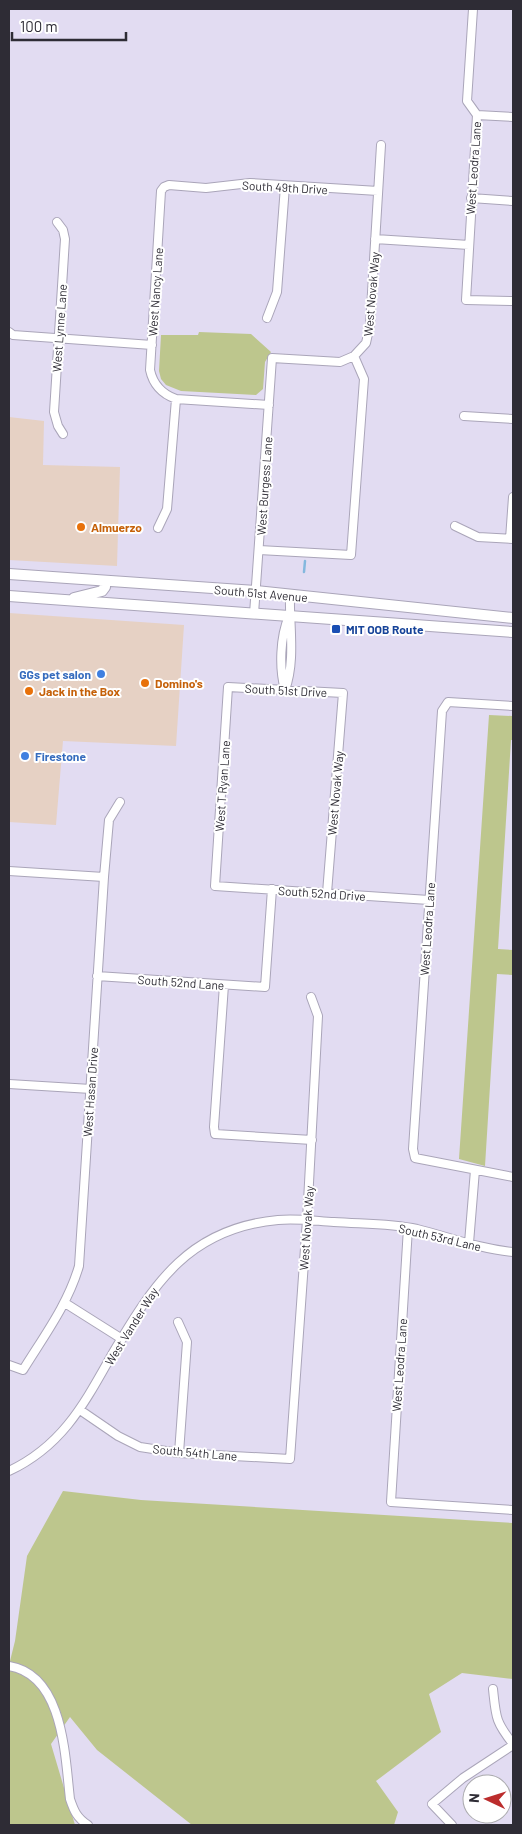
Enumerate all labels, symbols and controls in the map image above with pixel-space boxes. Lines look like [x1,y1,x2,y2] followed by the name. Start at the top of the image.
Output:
[12,10,126,42] scale bar
[20,17,58,35] text: 100 m
[463,121,483,215] street label: West Leodra Lane
[242,178,328,196] street label: South 49th Drive
[145,247,165,337] street label: West Nancy Lane
[360,251,382,337] street label: West Novak Way
[49,283,69,373] street label: West Lynne Lane
[254,436,274,536] street label: West Burgess Lane
[91,520,142,534] place label: Almuerzo
[75,521,87,533] marker: Almuerzo
[214,582,308,604] street label: South 51st Avenue
[346,622,424,636] place label: MIT OOB Route
[330,623,342,635] marker: MIT OOB Route
[19,667,91,681] place label: GGs pet salon
[95,668,107,680] marker: GGs pet salon
[155,676,203,690] place label: Domino's
[139,677,151,689] marker: Domino's
[244,681,328,699] street label: South 51st Drive
[39,684,120,698] place label: Jack in the Box
[23,685,35,697] marker: Jack in the Box
[212,740,232,832] street label: West T Ryan Lane
[35,749,86,763] place label: Firestone
[19,750,31,762] marker: Firestone
[324,750,346,836] street label: West Novak Way
[417,882,437,976] street label: West Leodra Lane
[278,883,366,903] street label: South 52nd Drive
[137,972,225,992] street label: South 52nd Lane
[80,1046,100,1138] street label: West Hasan Drive
[296,1185,316,1271] street label: West Novak Way
[397,1221,483,1253] street label: South 53rd Lane
[101,1284,161,1367] street label: West Vander Way
[389,1318,409,1412] street label: West Leodra Lane
[152,1441,238,1463] street label: South 54th Lane
[462,1774,512,1824] north arrow
[465,1793,482,1803] text: N

